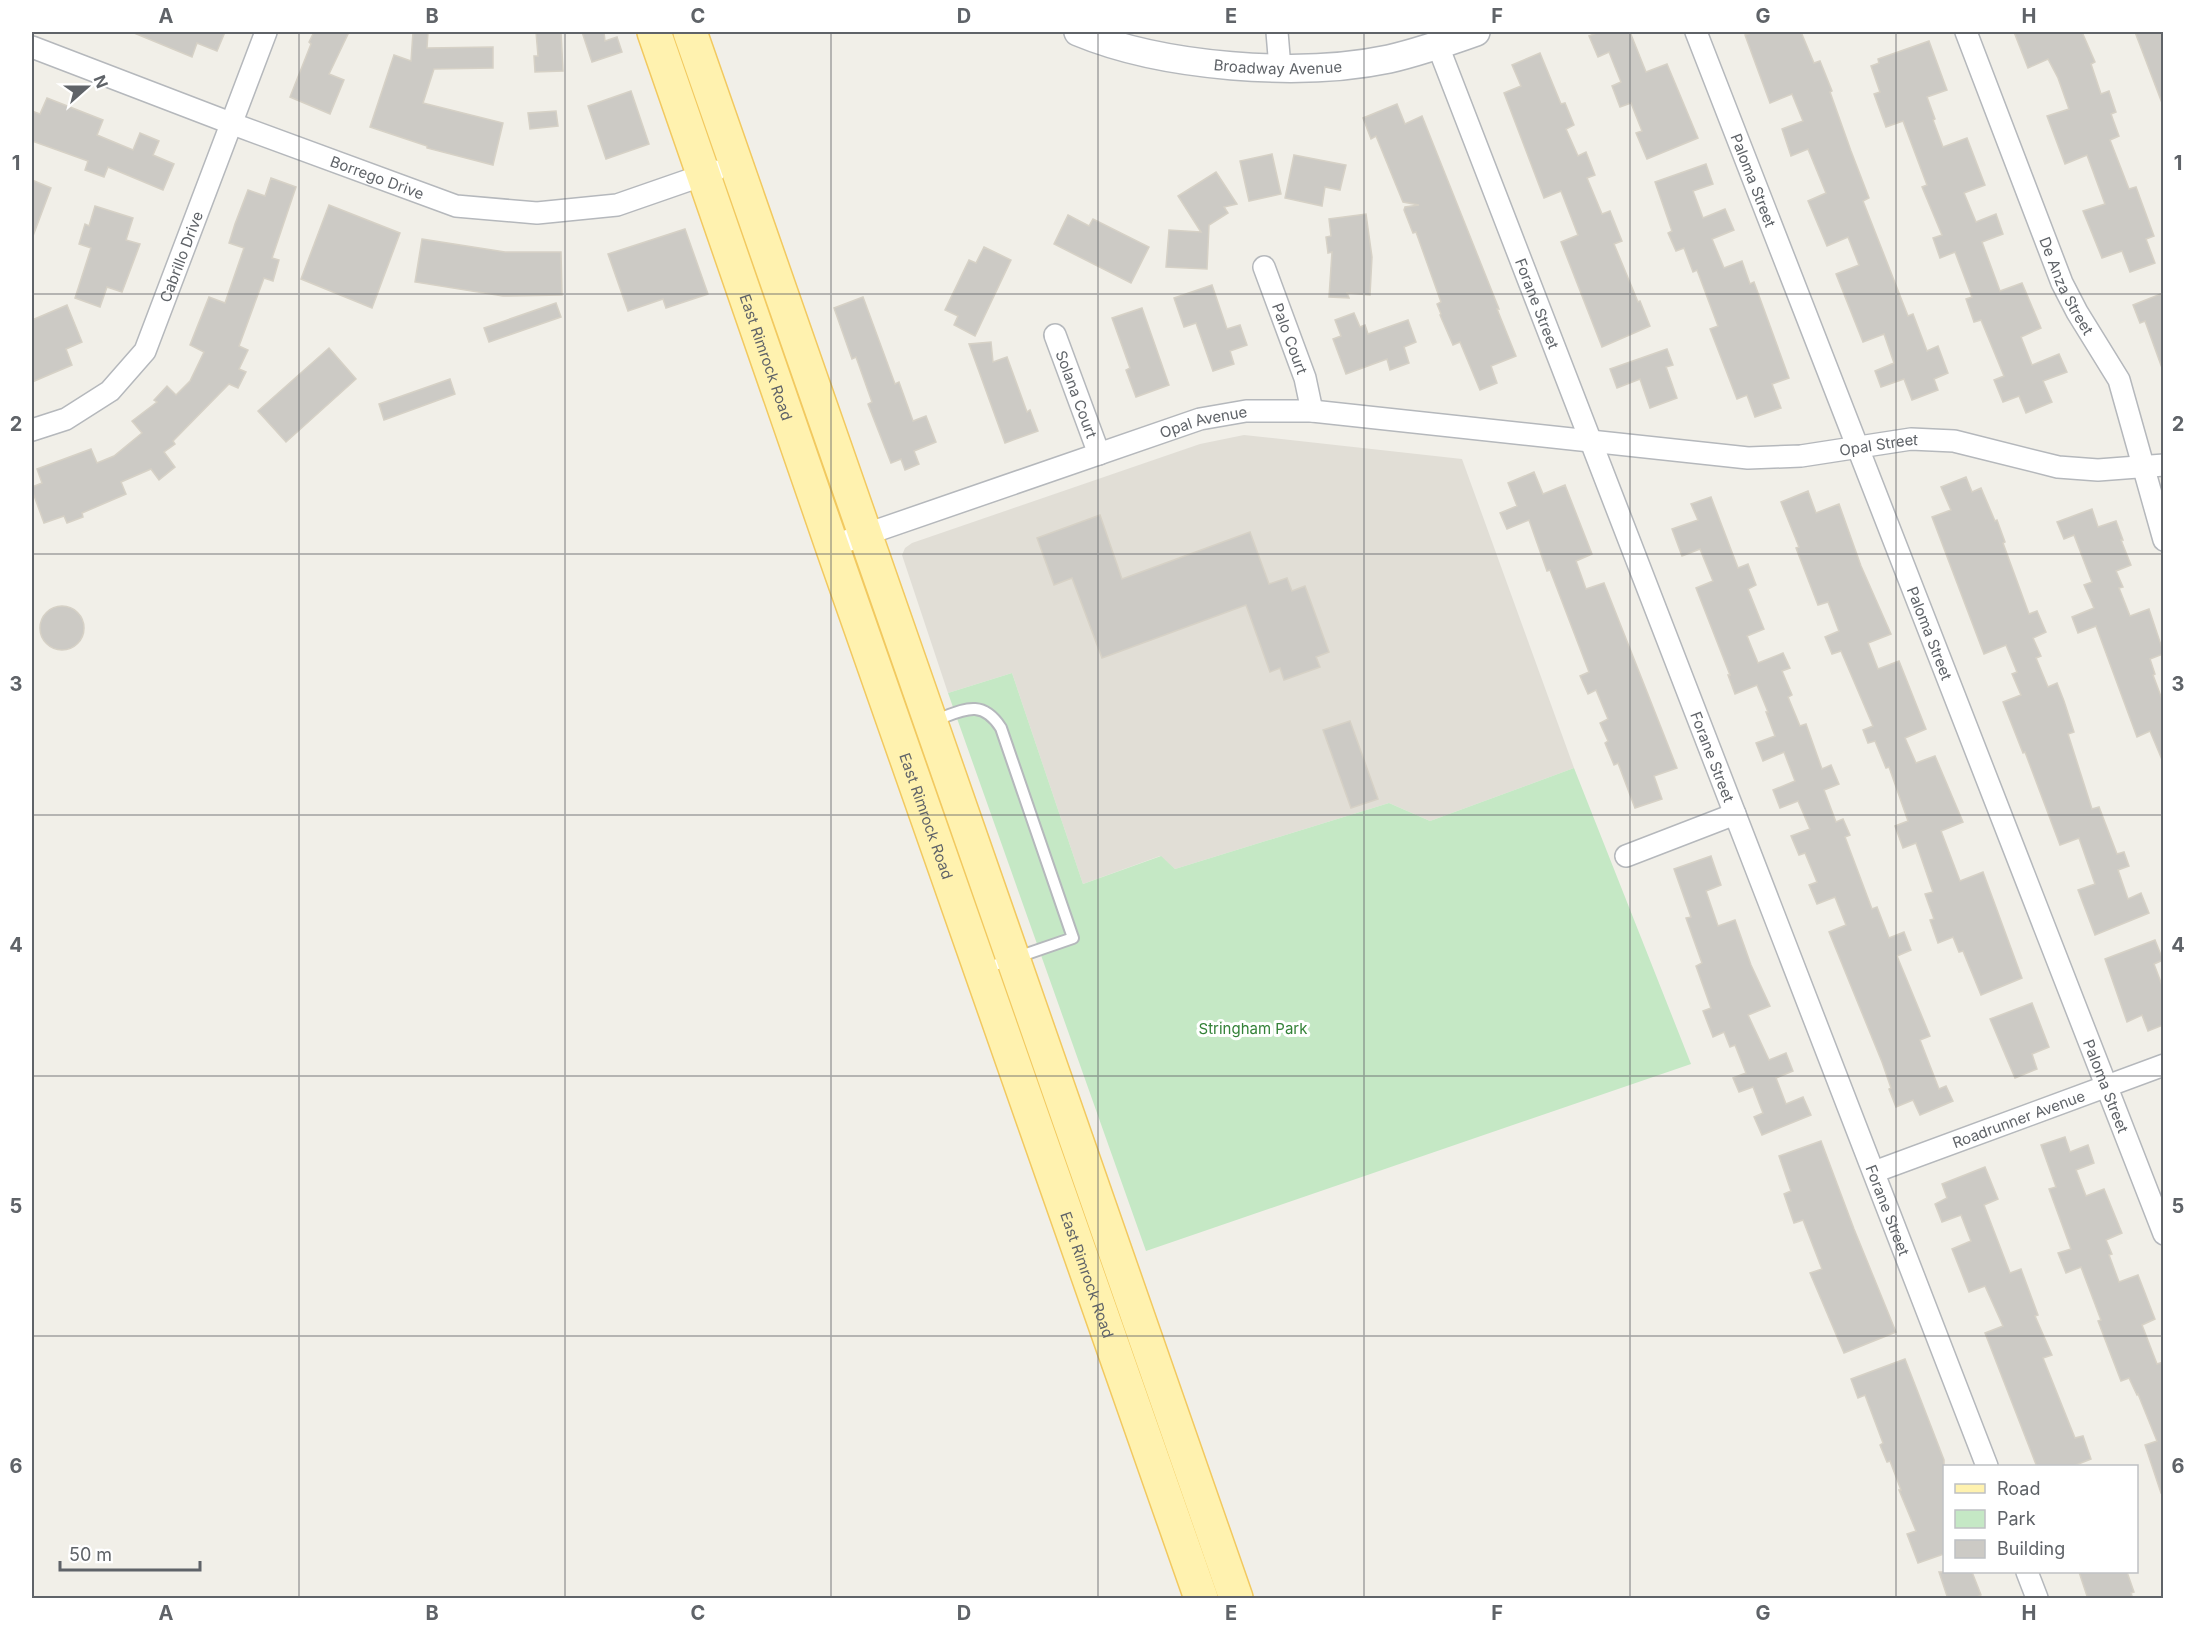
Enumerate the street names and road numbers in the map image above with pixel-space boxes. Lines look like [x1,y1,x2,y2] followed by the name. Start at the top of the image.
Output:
[1213,55,1343,78] street label: Broadway Avenue
[1727,131,1781,230] street label: Paloma Street
[328,151,427,203] street label: Borrego Drive
[155,208,207,305] street label: Cabrillo Drive
[2036,234,2098,338] street label: De Anza Street
[1511,255,1564,352] street label: Forane Street
[736,291,797,423] street label: East Rimrock Road
[1269,300,1312,377] street label: Palo Court
[1052,348,1102,441] street label: Solana Court
[1157,401,1249,442] street label: Opal Avenue
[1838,429,1918,459] street label: Opal Street
[1903,584,1957,683] street label: Paloma Street
[1687,709,1739,805] street label: Forane Street
[896,750,958,882] street label: East Rimrock Road
[2080,1036,2133,1136] street label: Paloma Street
[1950,1086,2087,1152] street label: Roadrunner Avenue
[1862,1162,1914,1258] street label: Forane Street
[1057,1209,1118,1340] street label: East Rimrock Road

